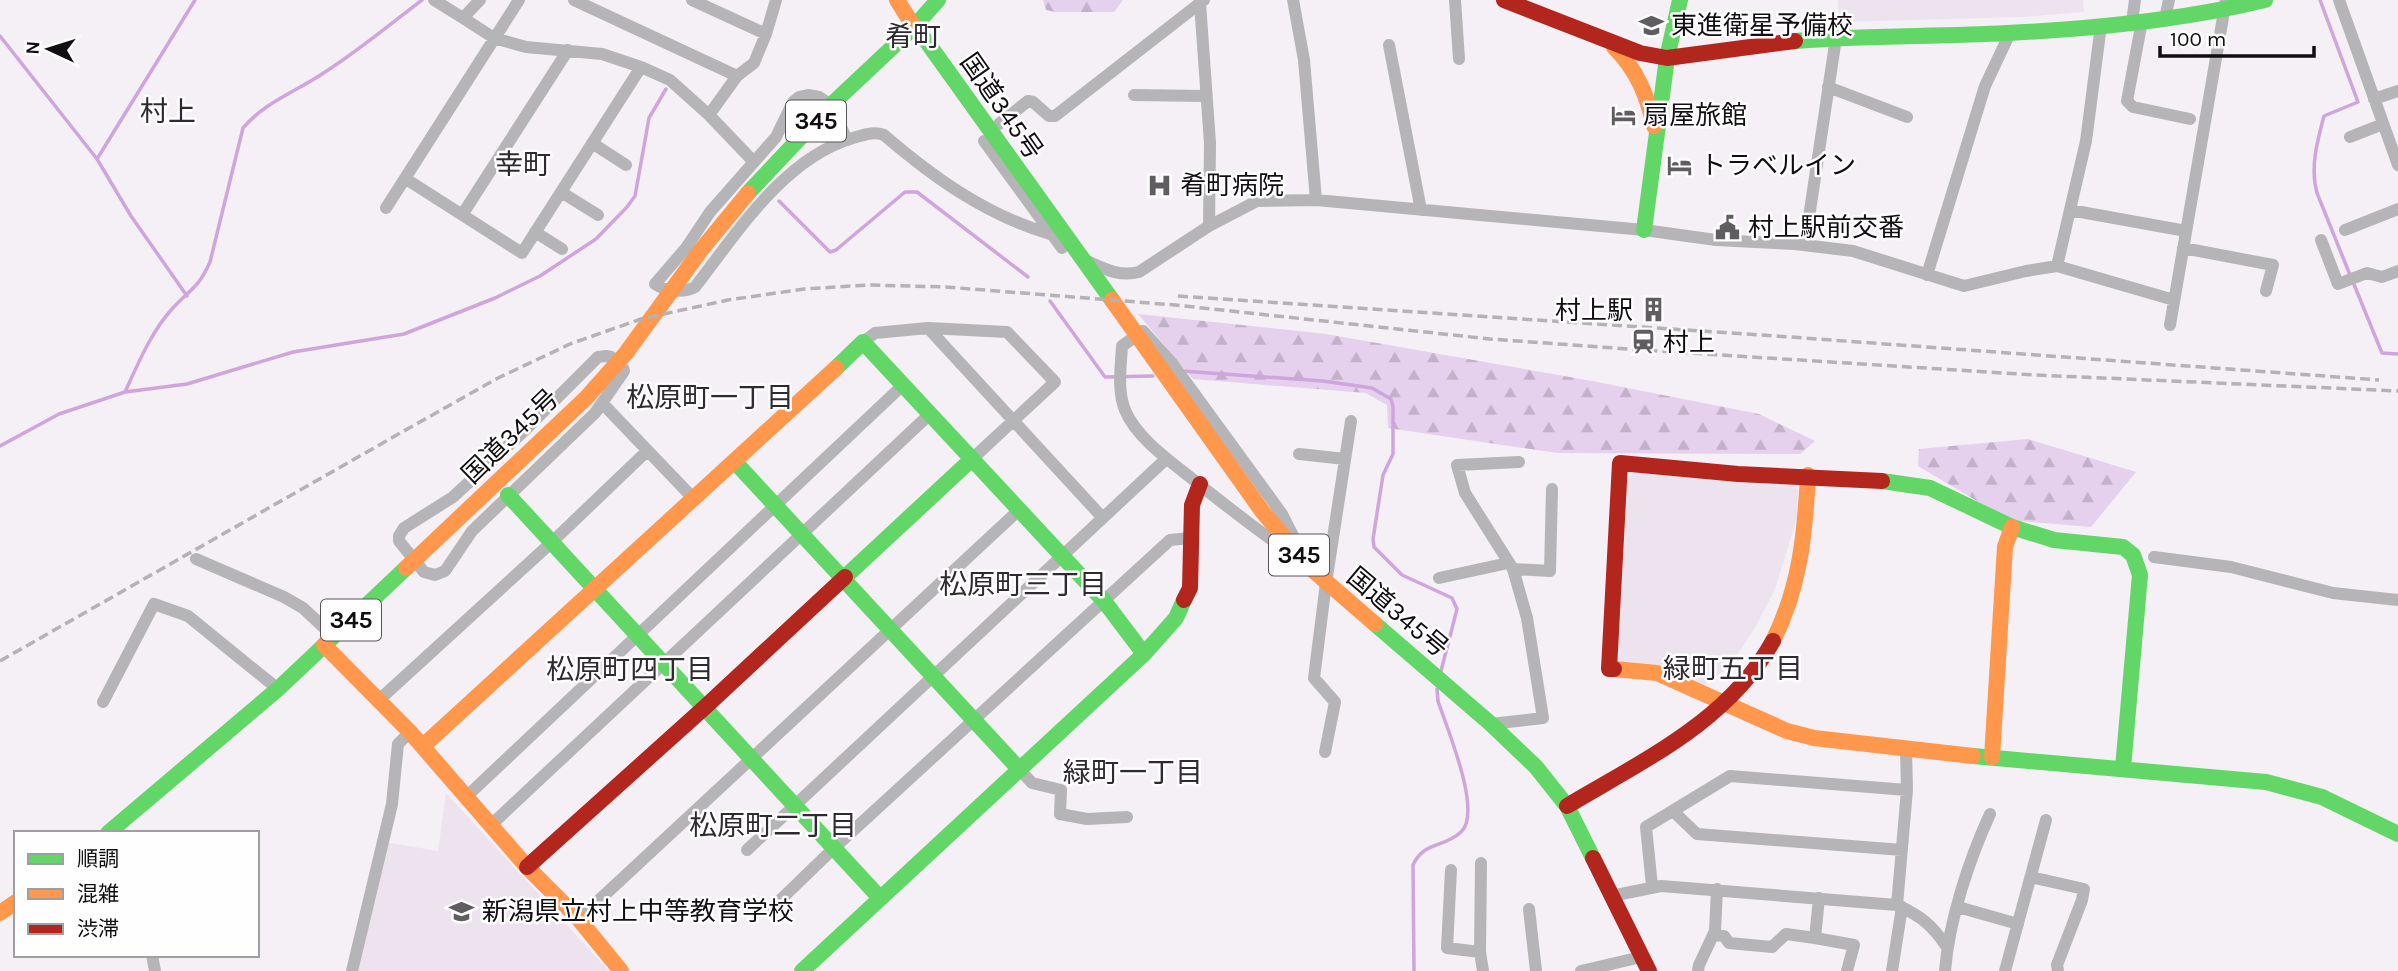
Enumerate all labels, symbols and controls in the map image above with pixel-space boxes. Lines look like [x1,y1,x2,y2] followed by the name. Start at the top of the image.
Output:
[1671,10,1853,41] place label: 東進衛星予備校
[1637,11,1665,39] school or university icon: 東進衛星予備校
[14,14,84,84] north arrow
[2160,14,2314,58] scale bar
[885,20,941,53] district label: 肴町
[2170,27,2227,51] text: 100 m
[22,40,44,55] text: N
[954,47,1049,165] street label: 国道345号
[140,95,196,128] district label: 村上
[786,100,846,141] road number: 345
[1643,100,1747,131] place label: 扇屋旅館
[1609,101,1637,129] hotel icon: 扇屋旅館
[495,148,551,181] district label: 幸町
[1700,150,1856,181] place label: トラベルイン
[1666,151,1694,179] hotel icon: トラベルイン
[1180,170,1284,201] place label: 肴町病院
[1146,171,1174,199] hospital icon: 肴町病院
[1748,212,1904,243] place label: 村上駅前交番
[1714,213,1742,241] public building icon: 村上駅前交番
[1555,295,1633,326] place label: 村上駅
[1639,296,1667,324] building icon: 村上駅
[1663,327,1715,358] place label: 村上
[1629,328,1657,356] station icon: 村上
[626,381,794,414] district label: 松原町一丁目
[455,383,565,490] street label: 国道345号
[1269,534,1329,576] road number: 345
[1341,561,1455,664] street label: 国道345号
[939,568,1107,601] district label: 松原町三丁目
[321,600,381,640] road number: 345
[1663,652,1803,685] district label: 緑町五丁目
[546,653,714,686] district label: 松原町四丁目
[1063,756,1203,789] district label: 緑町一丁目
[689,809,857,842] district label: 松原町二丁目
[14,831,259,957] legend
[77,847,119,871] text: 順調
[77,882,119,906] text: 混雑
[482,896,794,927] place label: 新潟県立村上中等教育学校
[448,897,476,925] school or university icon: 新潟県立村上中等教育学校
[77,917,119,941] text: 渋滞

